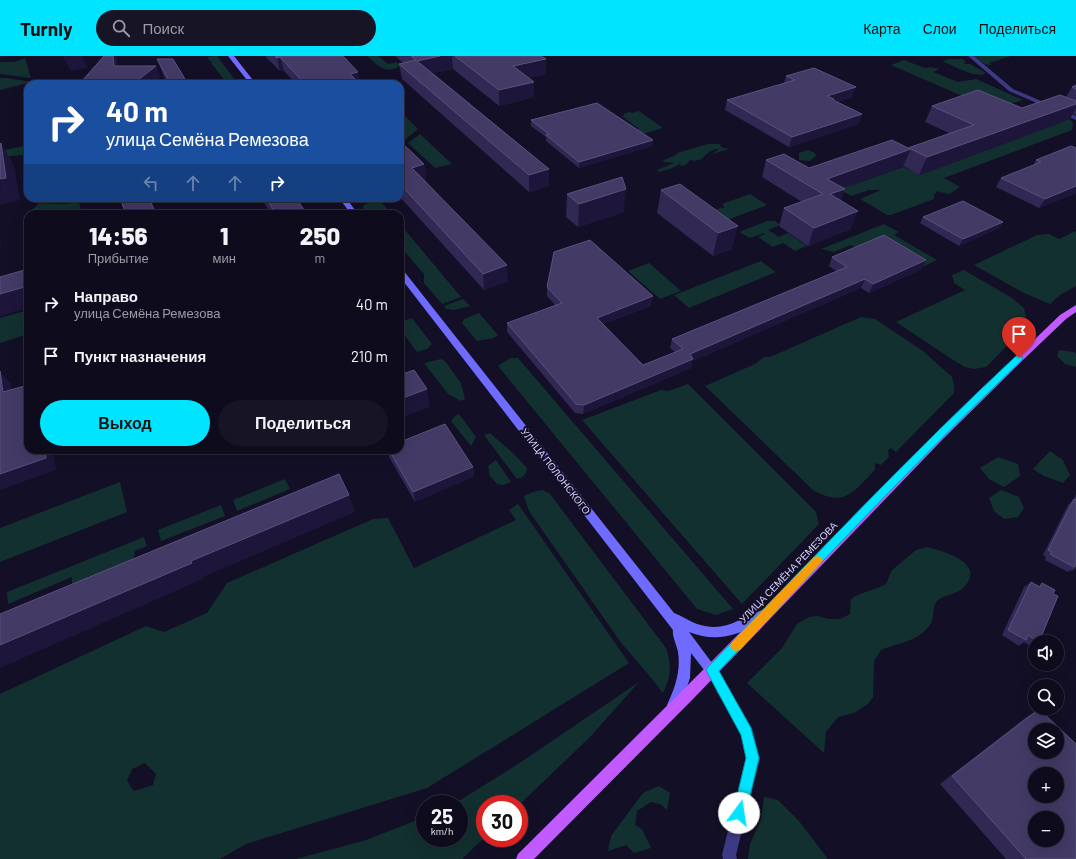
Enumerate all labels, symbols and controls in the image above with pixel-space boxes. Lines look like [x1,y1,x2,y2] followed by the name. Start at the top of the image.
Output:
[96,10,376,46] search box
[20,17,72,40] text: Turnly
[110,17,132,39] icon: search
[142,19,184,37] text: Поиск
[863,20,901,37] text: Карта
[923,20,957,37] text: Слои
[979,20,1056,37] text: Поделиться
[106,94,168,128] text: 40 m
[40,96,92,148] icon: right
[106,128,309,150] text: улица Семёна Ремезова
[140,172,162,194] icon: left
[182,172,204,194] icon: ahead
[224,172,246,194] icon: ahead
[266,172,288,194] icon: right
[89,221,148,250] text: 14:56
[220,221,229,250] text: 1
[300,221,340,250] text: 250
[88,250,149,266] text: Прибытие
[213,250,236,266] text: мин
[315,250,325,266] text: m
[74,287,138,305] text: Направо
[40,293,62,315] icon: right
[356,295,388,313] text: 40 m
[74,305,220,321] text: улица Семёна Ремезова
[1002,317,1036,358] pin
[1008,323,1030,345] icon: arrive
[40,345,62,367] icon: arrive
[74,347,206,365] text: Пункт назначения
[351,347,388,365] text: 210 m
[40,400,210,446] button: Выход
[218,400,388,446] button: Поделиться
[519,426,593,516] street label: УЛИЦА ПОЛОНСКОГО
[737,519,840,625] street label: УЛИЦА СЕМЁНА РЕМЕЗОВА
[1028,635,1064,847] map controls
[1028,635,1064,671] button: sound
[1028,679,1064,715] button: search
[1028,723,1064,759] button: layers
[1028,767,1064,803] button: +
[718,792,760,834] position arrow
[476,795,528,847] speed limit sign: 30
[431,804,453,828] text: 25
[1028,811,1064,847] button: −
[431,825,453,837] text: km/h

